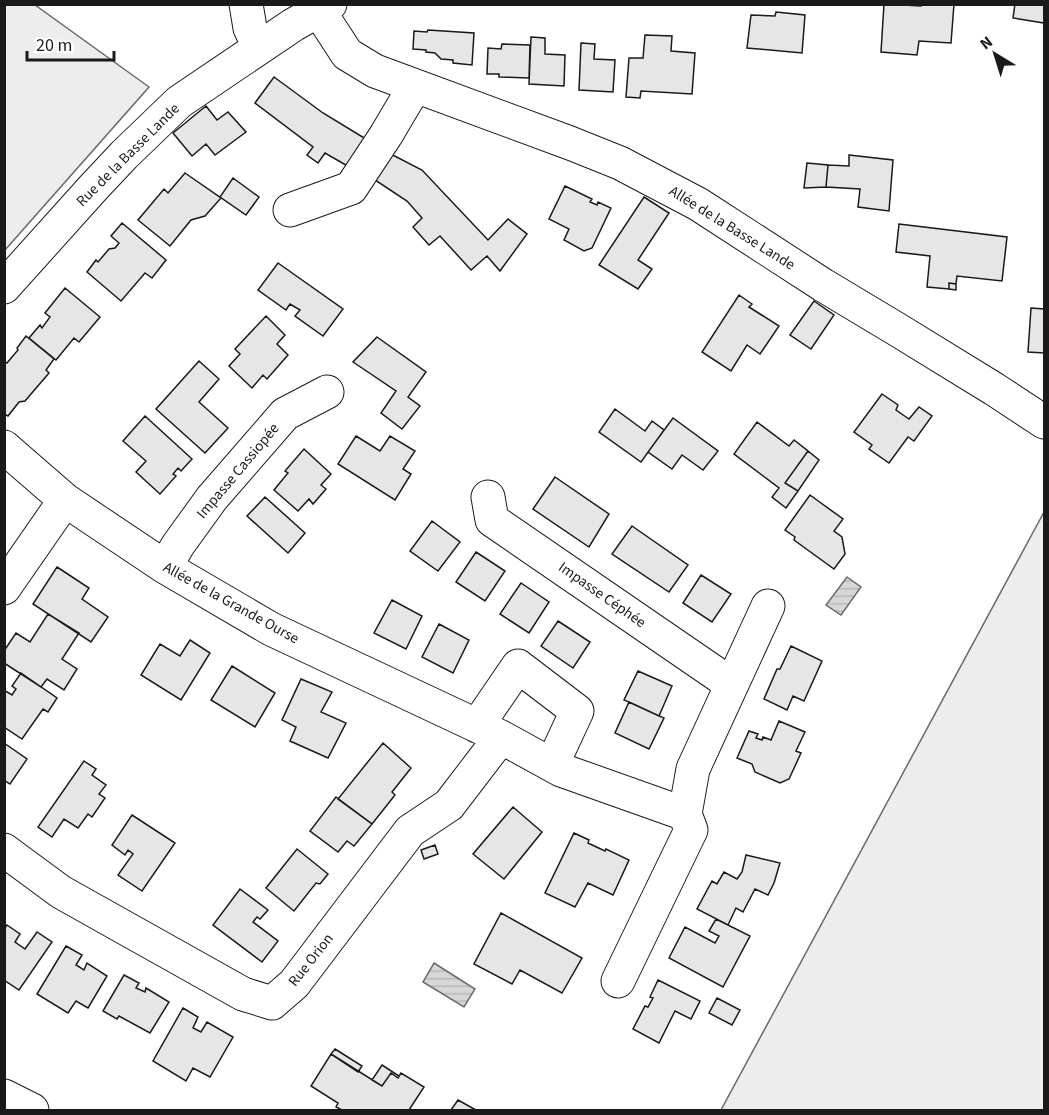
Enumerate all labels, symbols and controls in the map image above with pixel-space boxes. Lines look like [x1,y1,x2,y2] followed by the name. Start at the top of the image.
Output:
[27,24,114,62] scale bar
[965,24,1025,84] north arrow
[975,31,997,55] text: N
[36,33,72,58] text: 20 m
[72,99,184,211] street label: Rue de la Basse Lande
[665,181,799,275] street label: Allée de la Basse Lande
[192,419,284,523] street label: Impasse Cassiopée
[159,557,303,649] street label: Allée de la Grande Ourse
[554,557,650,633] street label: Impasse Céphée
[284,929,338,991] street label: Rue Orion

